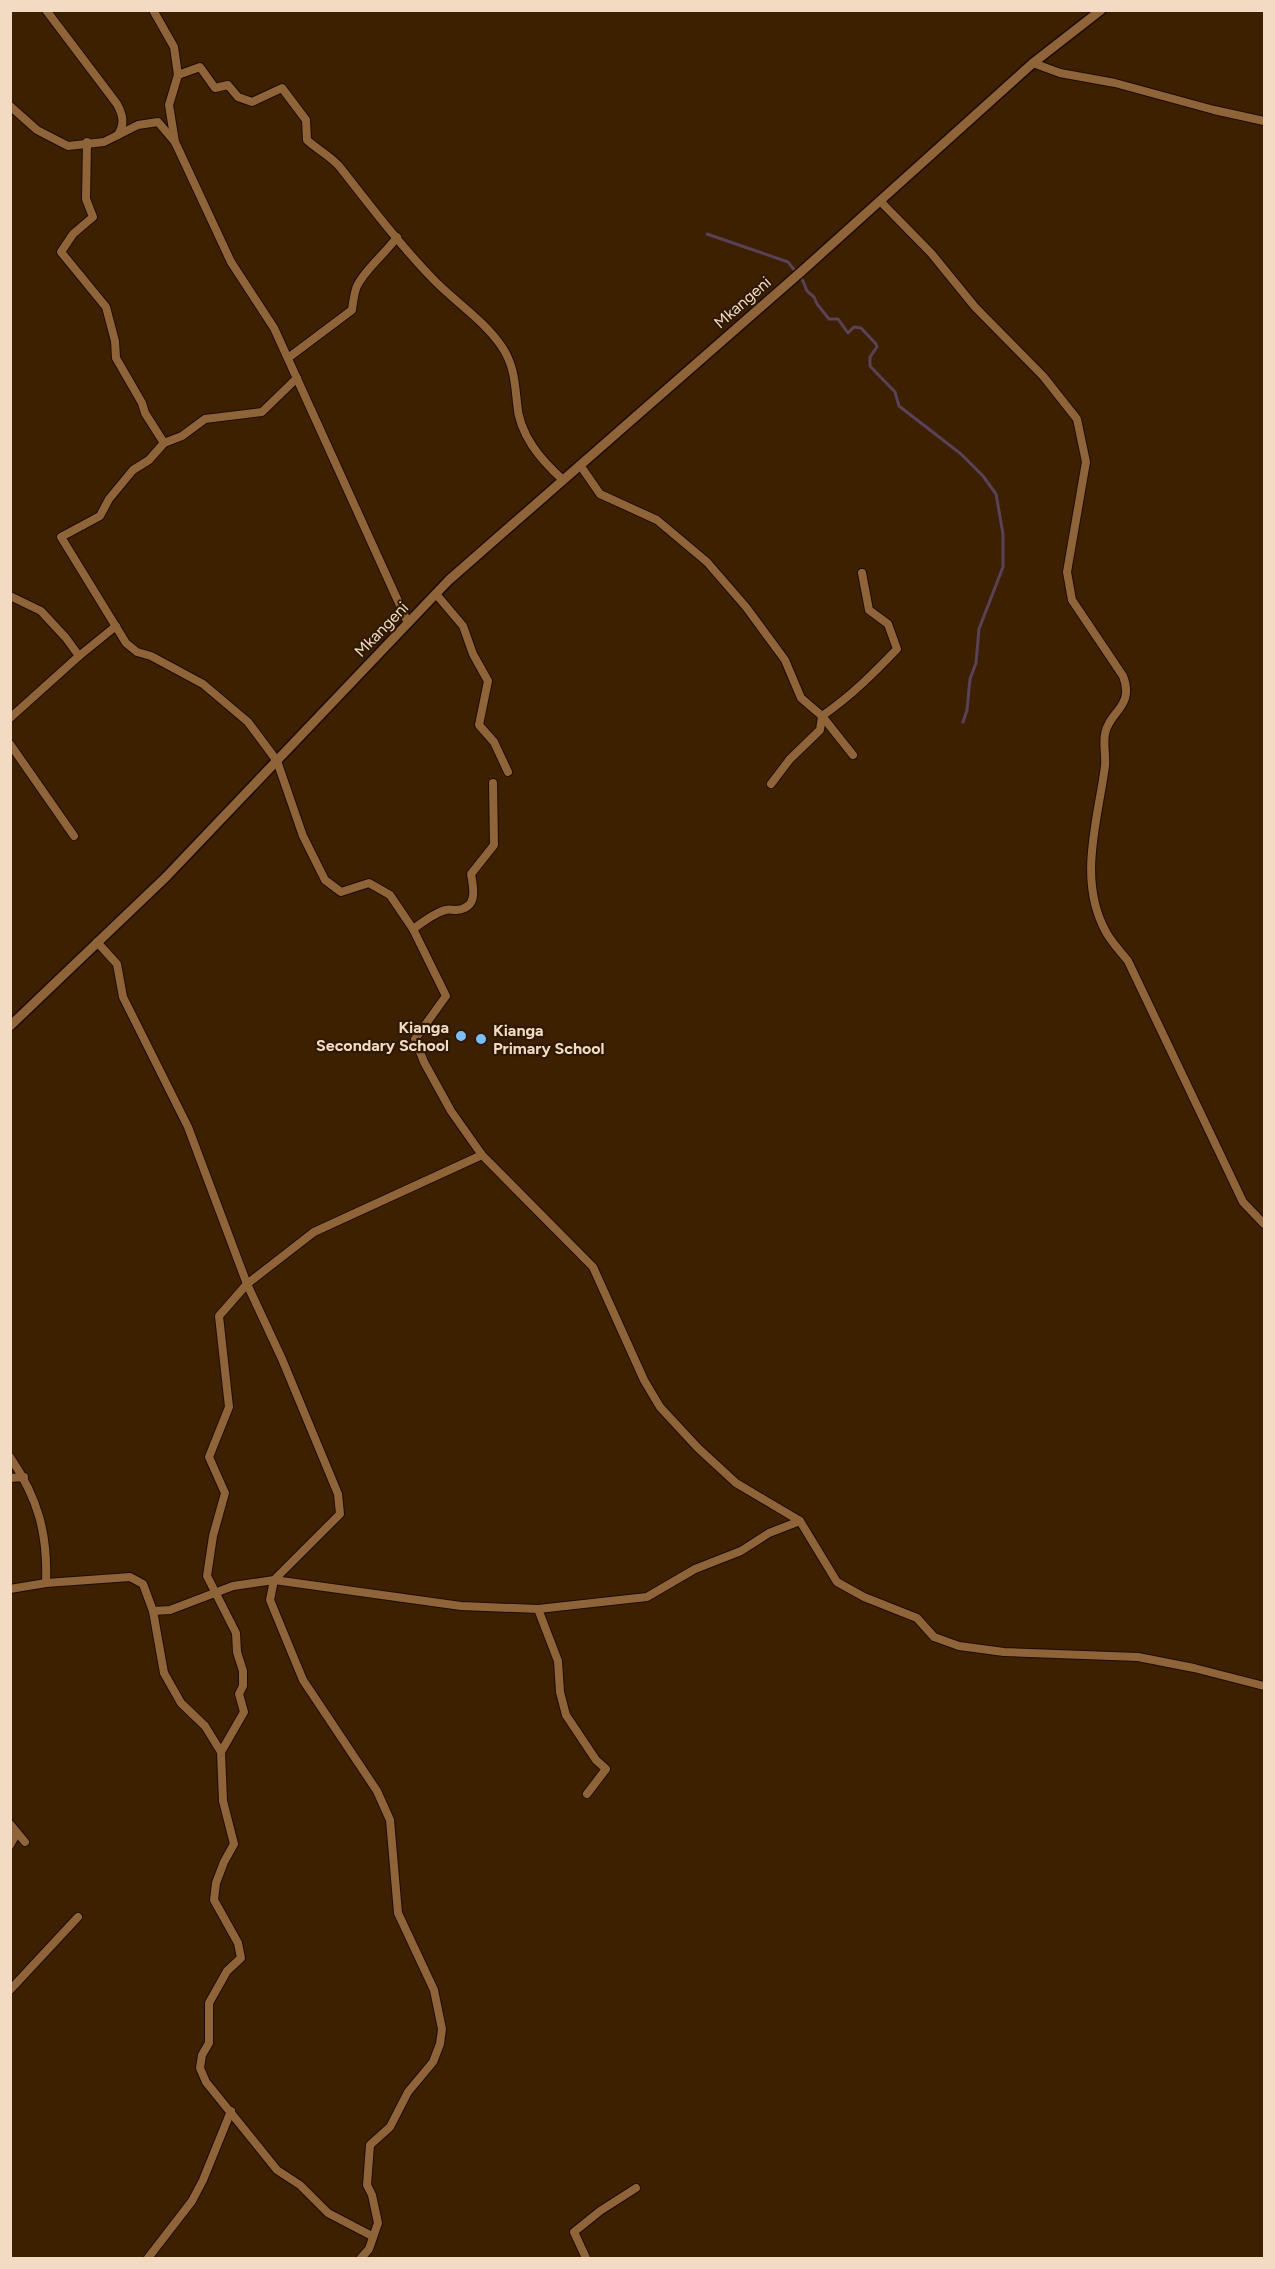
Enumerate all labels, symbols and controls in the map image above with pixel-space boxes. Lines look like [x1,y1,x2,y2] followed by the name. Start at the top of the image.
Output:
[710,273,775,332] street label: Mkangeni
[351,598,412,661] street label: Mkangeni
[316,1018,449,1055] place label: Kianga Secondary School
[493,1021,605,1058] place label: Kianga Primary School
[454,1029,468,1043] marker: Kianga Secondary School
[474,1032,488,1046] marker: Kianga Primary School

